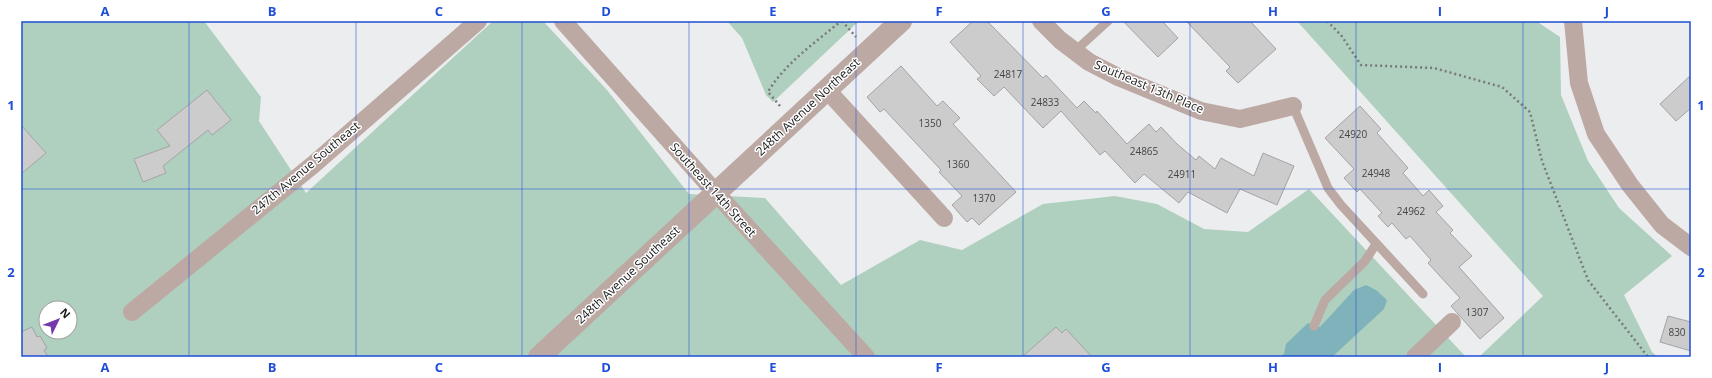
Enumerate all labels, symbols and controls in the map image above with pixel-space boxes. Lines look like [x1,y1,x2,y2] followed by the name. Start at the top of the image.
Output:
[101,2,110,20] text: A
[268,2,277,20] text: B
[435,2,443,20] text: C
[601,2,611,20] text: D
[769,2,777,20] text: E
[935,2,943,20] text: F
[1101,2,1111,20] text: G
[1268,2,1278,20] text: H
[1438,2,1442,20] text: I
[1604,2,1609,20] text: J
[752,54,863,159] street label: 248th Avenue Northeast
[1092,56,1207,117] street label: Southeast 13th Place
[994,67,1023,81] house number: 24817
[1031,95,1060,109] house number: 24833
[7,96,15,114] text: 1
[1697,96,1705,114] text: 1
[919,116,942,130] house number: 1350
[248,117,363,218] street label: 247th Avenue Southeast
[1339,127,1368,141] house number: 24920
[666,139,760,240] street label: Southeast 14th Street
[1130,144,1159,158] house number: 24865
[947,157,970,171] house number: 1360
[1362,166,1391,180] house number: 24948
[1168,167,1196,181] house number: 24911
[973,191,996,205] house number: 1370
[1397,204,1426,218] house number: 24962
[572,222,683,327] street label: 248th Avenue Southeast
[7,263,15,281] text: 2
[1697,263,1705,281] text: 2
[38,300,78,340] north arrow
[57,304,74,321] text: N
[1466,305,1489,319] house number: 1307
[1668,325,1686,339] house number: 830
[101,358,110,376] text: A
[268,358,277,376] text: B
[435,358,443,376] text: C
[601,358,611,376] text: D
[769,358,777,376] text: E
[935,358,943,376] text: F
[1101,358,1111,376] text: G
[1268,358,1278,376] text: H
[1438,358,1442,376] text: I
[1604,358,1609,376] text: J

